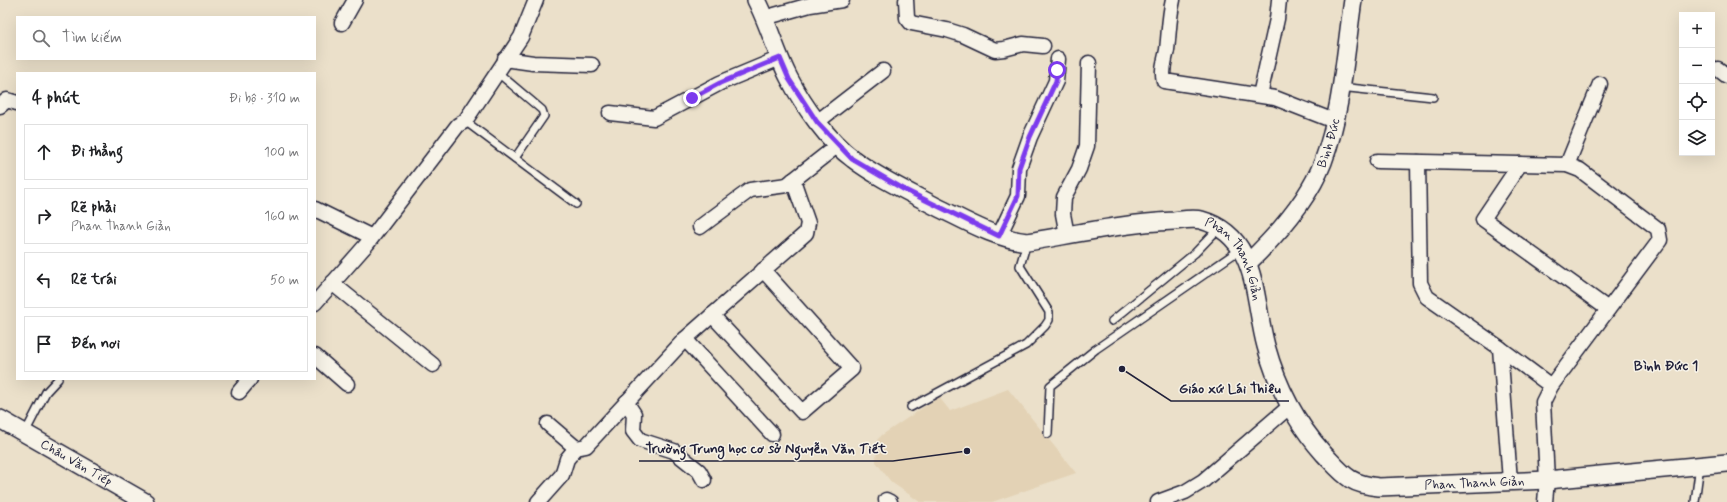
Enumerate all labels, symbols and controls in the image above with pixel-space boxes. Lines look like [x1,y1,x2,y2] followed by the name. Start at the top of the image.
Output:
[1679,12,1715,156] map controls
[1679,12,1715,48] button: +
[16,16,316,60] search box
[30,27,52,49] icon: search
[62,28,122,48] text: Tìm kiếm
[1679,48,1715,84] button: −
[1048,61,1066,79] route start
[1679,84,1715,120] button: locate
[32,87,80,109] text: 4 phút
[683,89,701,107] route end
[229,90,300,107] text: Đi bộ · 310 m
[1313,117,1344,170] street label: Bình Đức
[1679,120,1715,156] button: layers
[33,141,55,163] icon: ahead
[71,142,123,162] text: Đi thẳng
[264,144,299,161] text: 100 m
[71,198,116,218] text: Rẽ phải
[33,205,55,227] icon: right
[264,208,299,225] text: 160 m
[1202,213,1265,302] street label: Phan Thanh Giản
[71,218,171,235] text: Phan Thanh Giản
[33,269,55,291] icon: left
[71,270,117,290] text: Rẽ trái
[270,272,299,289] text: 50 m
[33,333,55,355] icon: arrive
[71,334,120,354] text: Đến nơi
[1634,357,1698,375] district label: Bình Đức 1
[1171,375,1289,401] callout: Giáo xứ Lái Thiêu
[1179,380,1282,398] text: Giáo xứ Lái Thiêu
[37,435,115,490] street label: Châu Văn Tiếp
[639,435,893,461] callout: Trường Trung học cơ sở Nguyễn Văn Tiết
[645,440,887,461] text: Trường Trung học cơ sở Nguyễn Văn Tiết
[1424,472,1525,494] street label: Phan Thanh Giản

